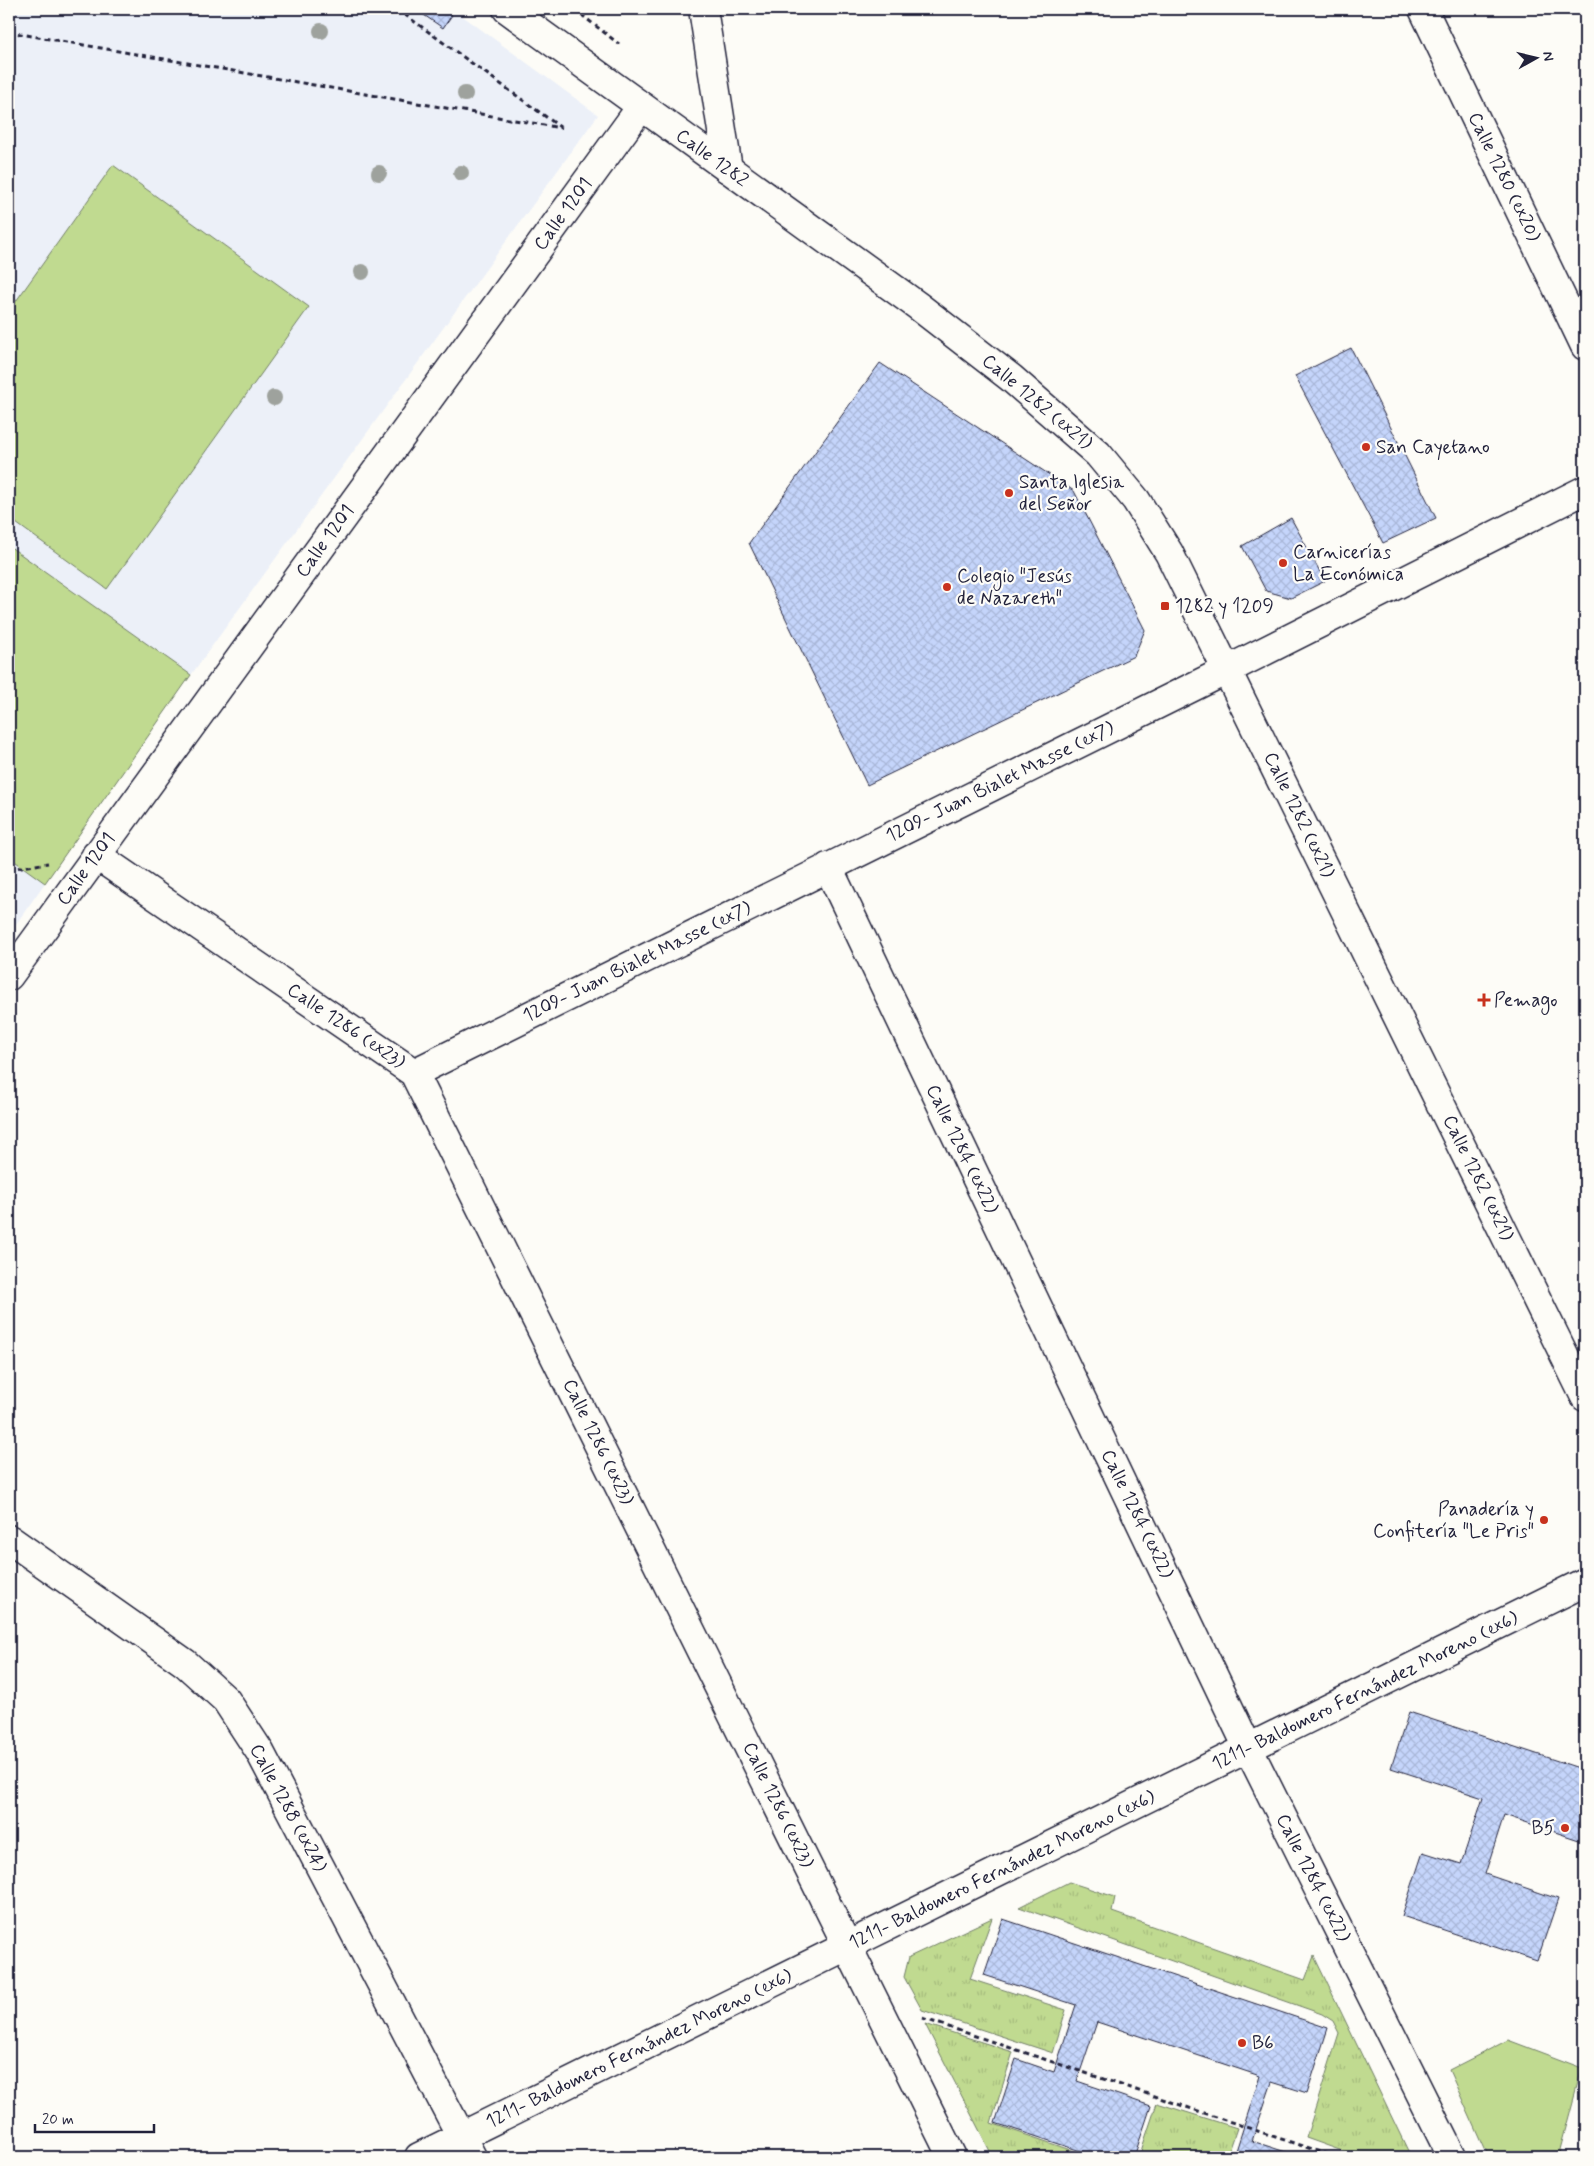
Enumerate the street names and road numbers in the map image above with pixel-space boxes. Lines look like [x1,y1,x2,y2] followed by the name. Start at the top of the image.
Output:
[1462,108,1546,246] street label: Calle 1280 (ex20)
[671,123,753,193] street label: Calle 1282
[528,173,598,255] street label: Calle 1201
[976,348,1098,456] street label: Calle 1282 (ex21)
[290,500,360,582] street label: Calle 1201
[882,716,1119,848] street label: 1209- Juan Bialet Masse (ex7)
[1258,748,1340,882] street label: Calle 1282 (ex21)
[51,828,121,910] street label: Calle 1201
[519,896,756,1028] street label: 1209- Juan Bialet Masse (ex7)
[282,977,410,1075] street label: Calle 1286 (ex23)
[920,1080,1004,1218] street label: Calle 1284 (ex22)
[1437,1111,1519,1245] street label: Calle 1282 (ex21)
[557,1375,639,1509] street label: Calle 1286 (ex23)
[1095,1445,1179,1583] street label: Calle 1284 (ex22)
[1208,1606,1523,1776] street label: 1211- Baldomero Fernández Moreno (ex6)
[737,1738,819,1872] street label: Calle 1286 (ex23)
[244,1740,332,1877] street label: Calle 1288 (ex24)
[845,1785,1160,1955] street label: 1211- Baldomero Fernández Moreno (ex6)
[1270,1810,1356,1947] street label: Calle 1284 (ex22)
[482,1964,797,2134] street label: 1211- Baldomero Fernández Moreno (ex6)

